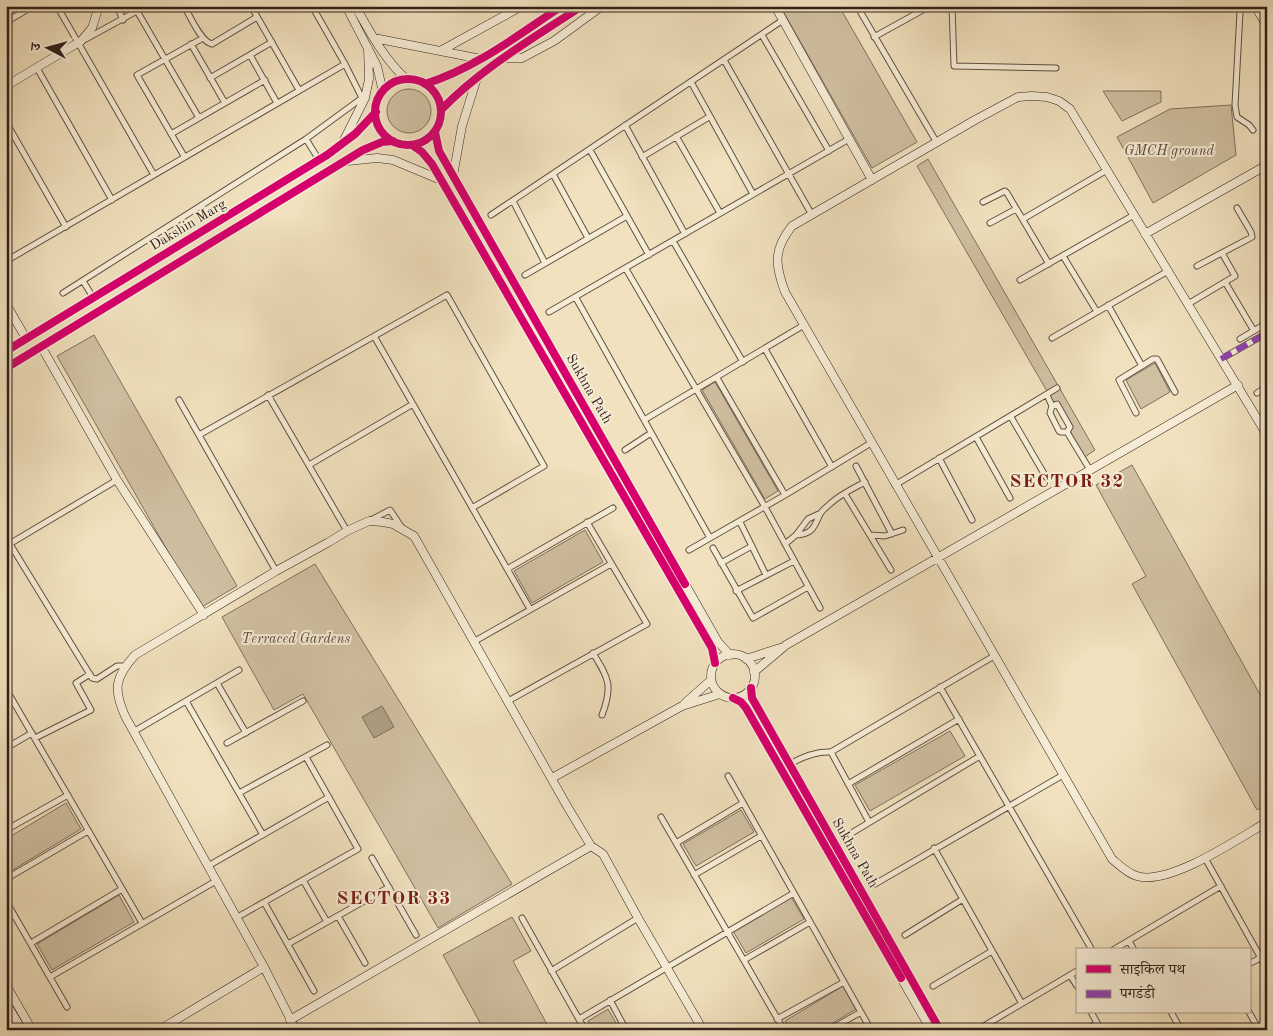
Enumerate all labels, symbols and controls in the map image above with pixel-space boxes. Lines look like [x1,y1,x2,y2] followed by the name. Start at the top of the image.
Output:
[22,22,72,72] north arrow
[29,42,43,52] text: उ
[1124,144,1215,159] park label: GMCH ground
[148,197,229,253] street label: Dakshin Marg
[563,352,615,427] street label: Sukhna Path
[1010,473,1124,492] district label: SECTOR 32
[242,632,351,646] park label: Terraced Gardens
[829,816,881,891] street label: Sukhna Path
[337,890,451,909] district label: SECTOR 33
[1076,948,1250,1014] legend
[1119,961,1186,978] text: साइकिल पथ
[1119,984,1156,1002] text: पगडंडी

